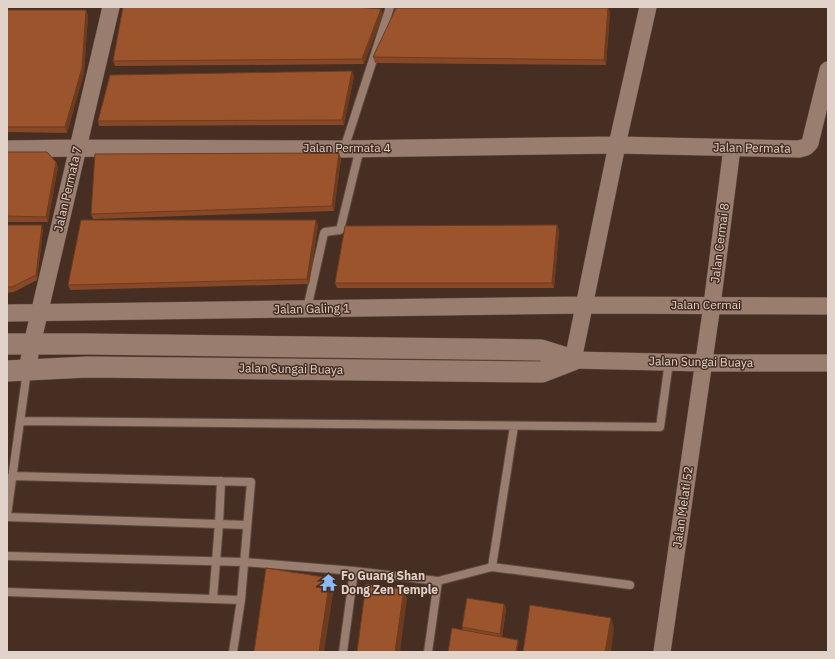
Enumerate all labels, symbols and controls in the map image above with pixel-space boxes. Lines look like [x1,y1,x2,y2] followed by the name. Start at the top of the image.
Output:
[713,139,791,156] street label: Jalan Permata
[303,140,391,155] street label: Jalan Permata 4
[50,145,85,233] street label: Jalan Permata 7
[707,202,732,284] street label: Jalan Cermai 8
[671,297,741,312] street label: Jalan Cermai
[274,300,350,317] street label: Jalan Galing 1
[649,353,754,370] street label: Jalan Sungai Buaya
[239,360,344,377] street label: Jalan Sungai Buaya
[669,465,696,549] street label: Jalan Melati 52
[341,568,438,597] place label: Fo Guang Shan Dong Zen Temple
[318,573,338,593] temple icon: Fo Guang Shan Dong Zen Temple

